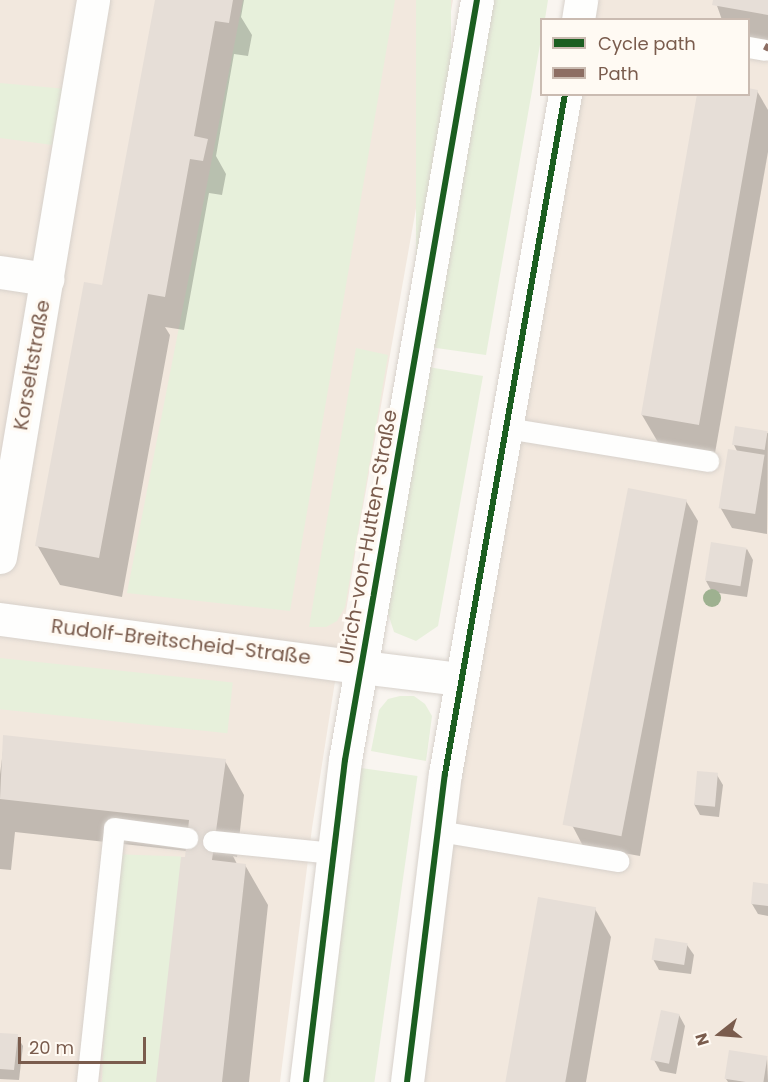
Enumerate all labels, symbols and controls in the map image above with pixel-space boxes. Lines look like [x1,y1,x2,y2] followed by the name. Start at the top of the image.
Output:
[540,18,750,96] legend
[598,31,696,56] text: Cycle path
[598,61,639,86] text: Path
[9,298,55,432] street label: Korseltstraße
[334,408,402,666] street label: Ulrich-von-Hutten-Straße
[50,614,312,670] street label: Rudolf-Breitscheid-Straße
[690,1004,750,1064] north arrow
[21,1025,148,1063] scale bar
[690,1030,715,1049] text: N
[29,1035,74,1060] text: 20 m

